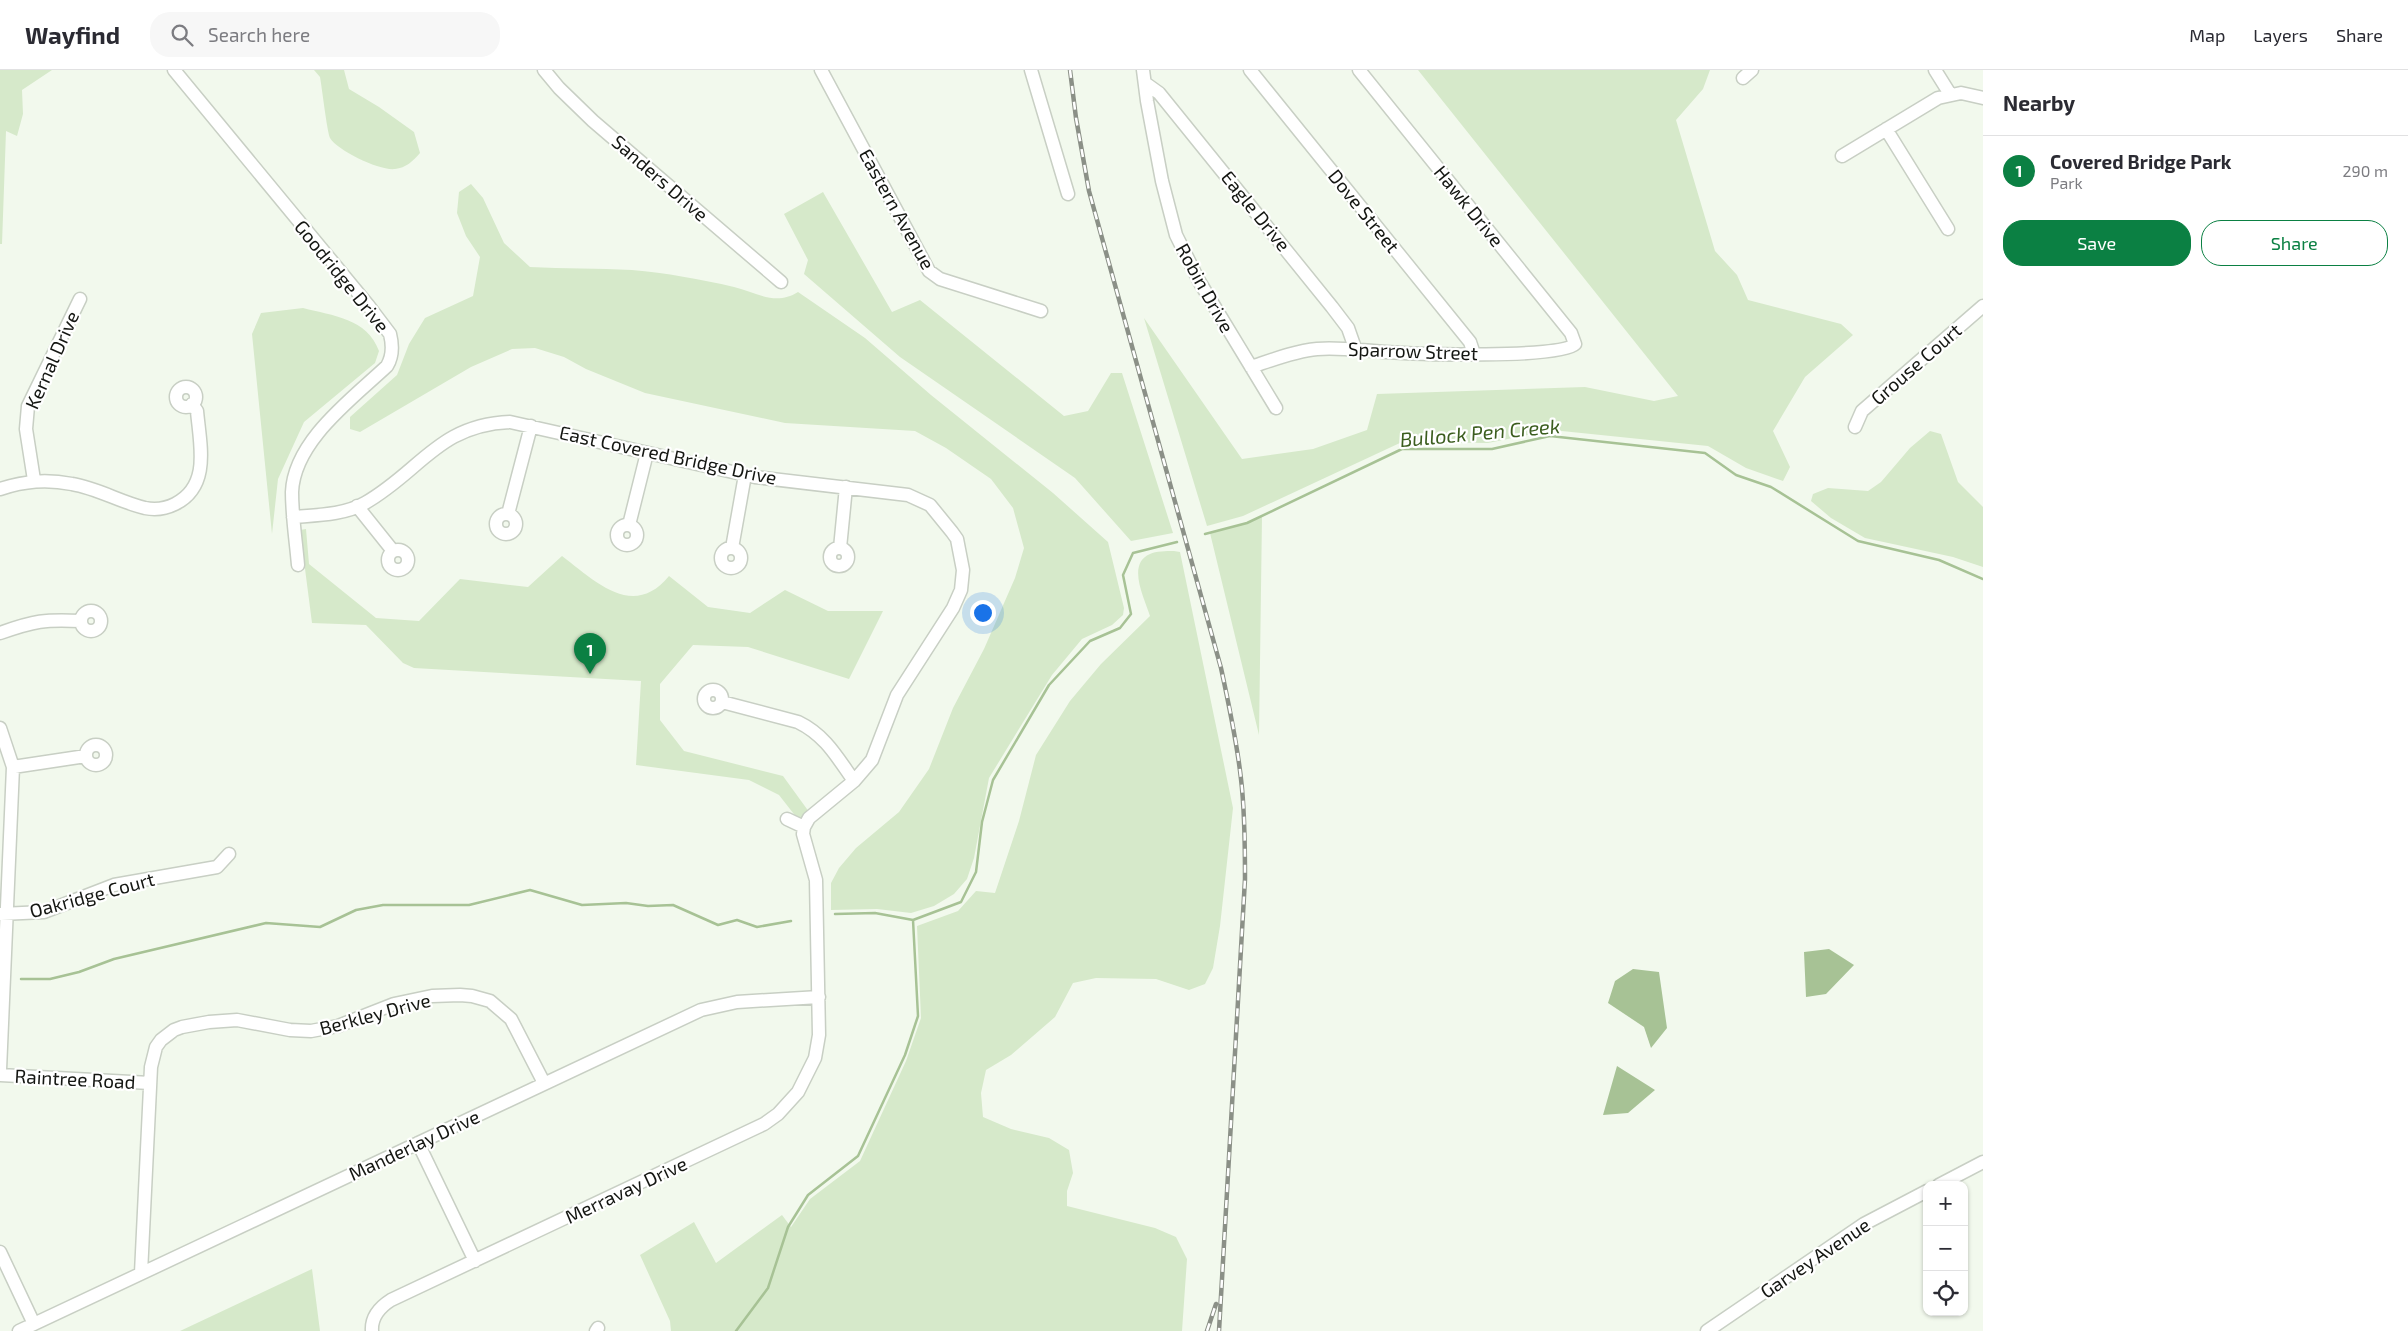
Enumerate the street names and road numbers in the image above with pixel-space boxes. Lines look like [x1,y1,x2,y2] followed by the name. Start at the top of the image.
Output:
[608,130,713,226] street label: Sanders Drive
[855,144,940,273] street label: Eastern Avenue
[1430,161,1509,251] street label: Hawk Drive
[1324,164,1405,257] street label: Dove Street
[1217,166,1296,256] street label: Eagle Drive
[290,215,395,336] street label: Goodridge Drive
[1172,239,1239,336] street label: Robin Drive
[20,307,83,412] street label: Kernal Drive
[1866,318,1966,409] street label: Grouse Court
[1348,337,1478,364] street label: Sparrow Street
[557,420,779,489] street label: East Covered Bridge Drive
[27,867,157,922] street label: Oakridge Court
[317,988,433,1039] street label: Berkley Drive
[14,1064,136,1093] street label: Raintree Road
[345,1104,483,1185] street label: Manderlay Drive
[561,1151,690,1228] street label: Merravay Drive
[1756,1212,1874,1303] street label: Garvey Avenue

